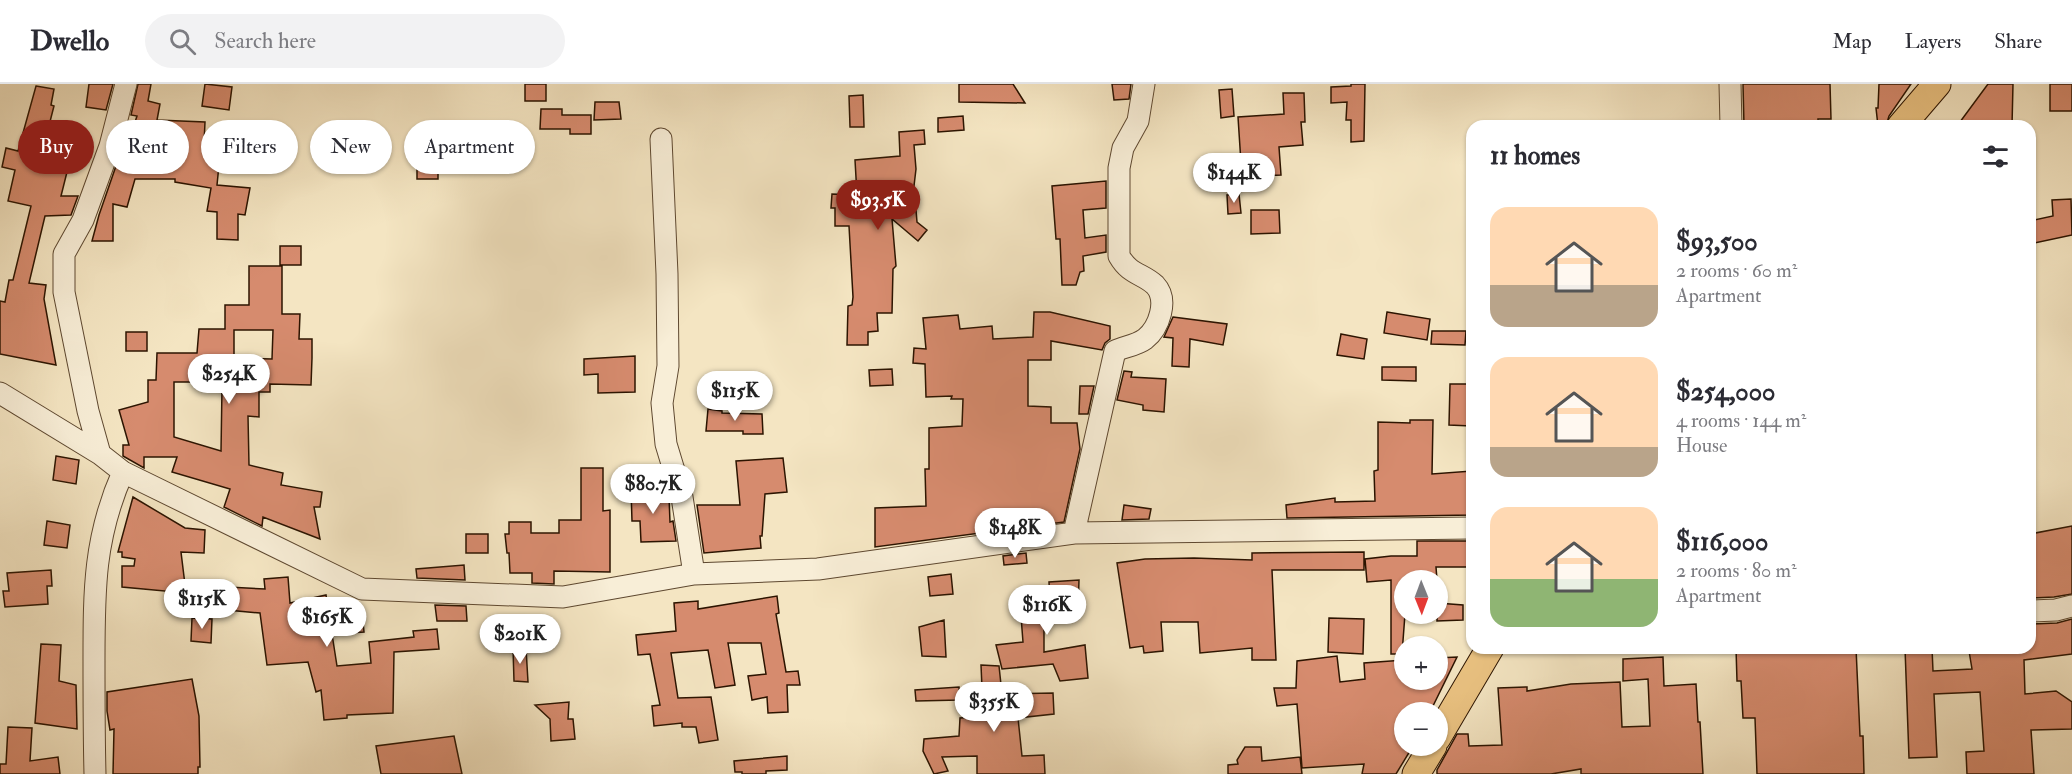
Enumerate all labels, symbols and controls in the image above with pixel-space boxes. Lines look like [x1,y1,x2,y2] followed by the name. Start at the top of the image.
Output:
[145,14,565,68] search box
[30,24,109,59] text: Dwello
[166,25,199,58] icon: search
[214,27,316,55] text: Search here
[1832,28,1872,55] text: Map
[1905,28,1961,55] text: Layers
[1994,28,2042,55] text: Share
[18,120,94,174] chip: Buy
[106,120,189,174] chip: Rent
[201,120,298,174] chip: Filters
[310,120,392,174] chip: New
[404,120,535,174] chip: Apartment
[1490,140,1580,172] text: 11 homes
[1979,140,2012,173] icon: filters
[1192,153,1276,204] pin: $144K
[1207,160,1261,185] text: $144K
[829,180,927,231] pin: $93.5K
[850,187,906,212] text: $93.5K
[1676,226,1758,258] text: $93,500
[1538,231,1610,303] icon: home
[1676,258,1797,283] text: 2 rooms · 60 m²
[1676,283,1761,308] text: Apartment
[187,354,271,405] pin: $254K
[202,361,256,386] text: $254K
[693,371,777,422] pin: $115K
[1676,376,1775,408] text: $254,000
[711,378,759,403] text: $115K
[1538,381,1610,453] icon: home
[1676,408,1806,433] text: 4 rooms · 144 m²
[1676,433,1727,458] text: House
[604,464,702,515] pin: $80.7K
[624,471,682,496] text: $80.7K
[973,508,1057,559] pin: $148K
[989,515,1041,540] text: $148K
[1676,526,1768,558] text: $116,000
[1538,531,1610,603] icon: home
[1676,558,1797,583] text: 2 rooms · 80 m²
[1394,570,1448,624] north arrow
[1394,570,1448,756] map controls
[160,579,244,630] pin: $115K
[1676,583,1761,608] text: Apartment
[1005,585,1089,636] pin: $116K
[178,586,226,611] text: $115K
[1022,592,1072,617] text: $116K
[285,597,369,648] pin: $165K
[301,604,353,629] text: $165K
[478,614,562,665] pin: $201K
[494,621,546,646] text: $201K
[1394,636,1448,690] button: +
[952,682,1036,733] pin: $355K
[969,689,1019,714] text: $355K
[1394,702,1448,756] button: −

